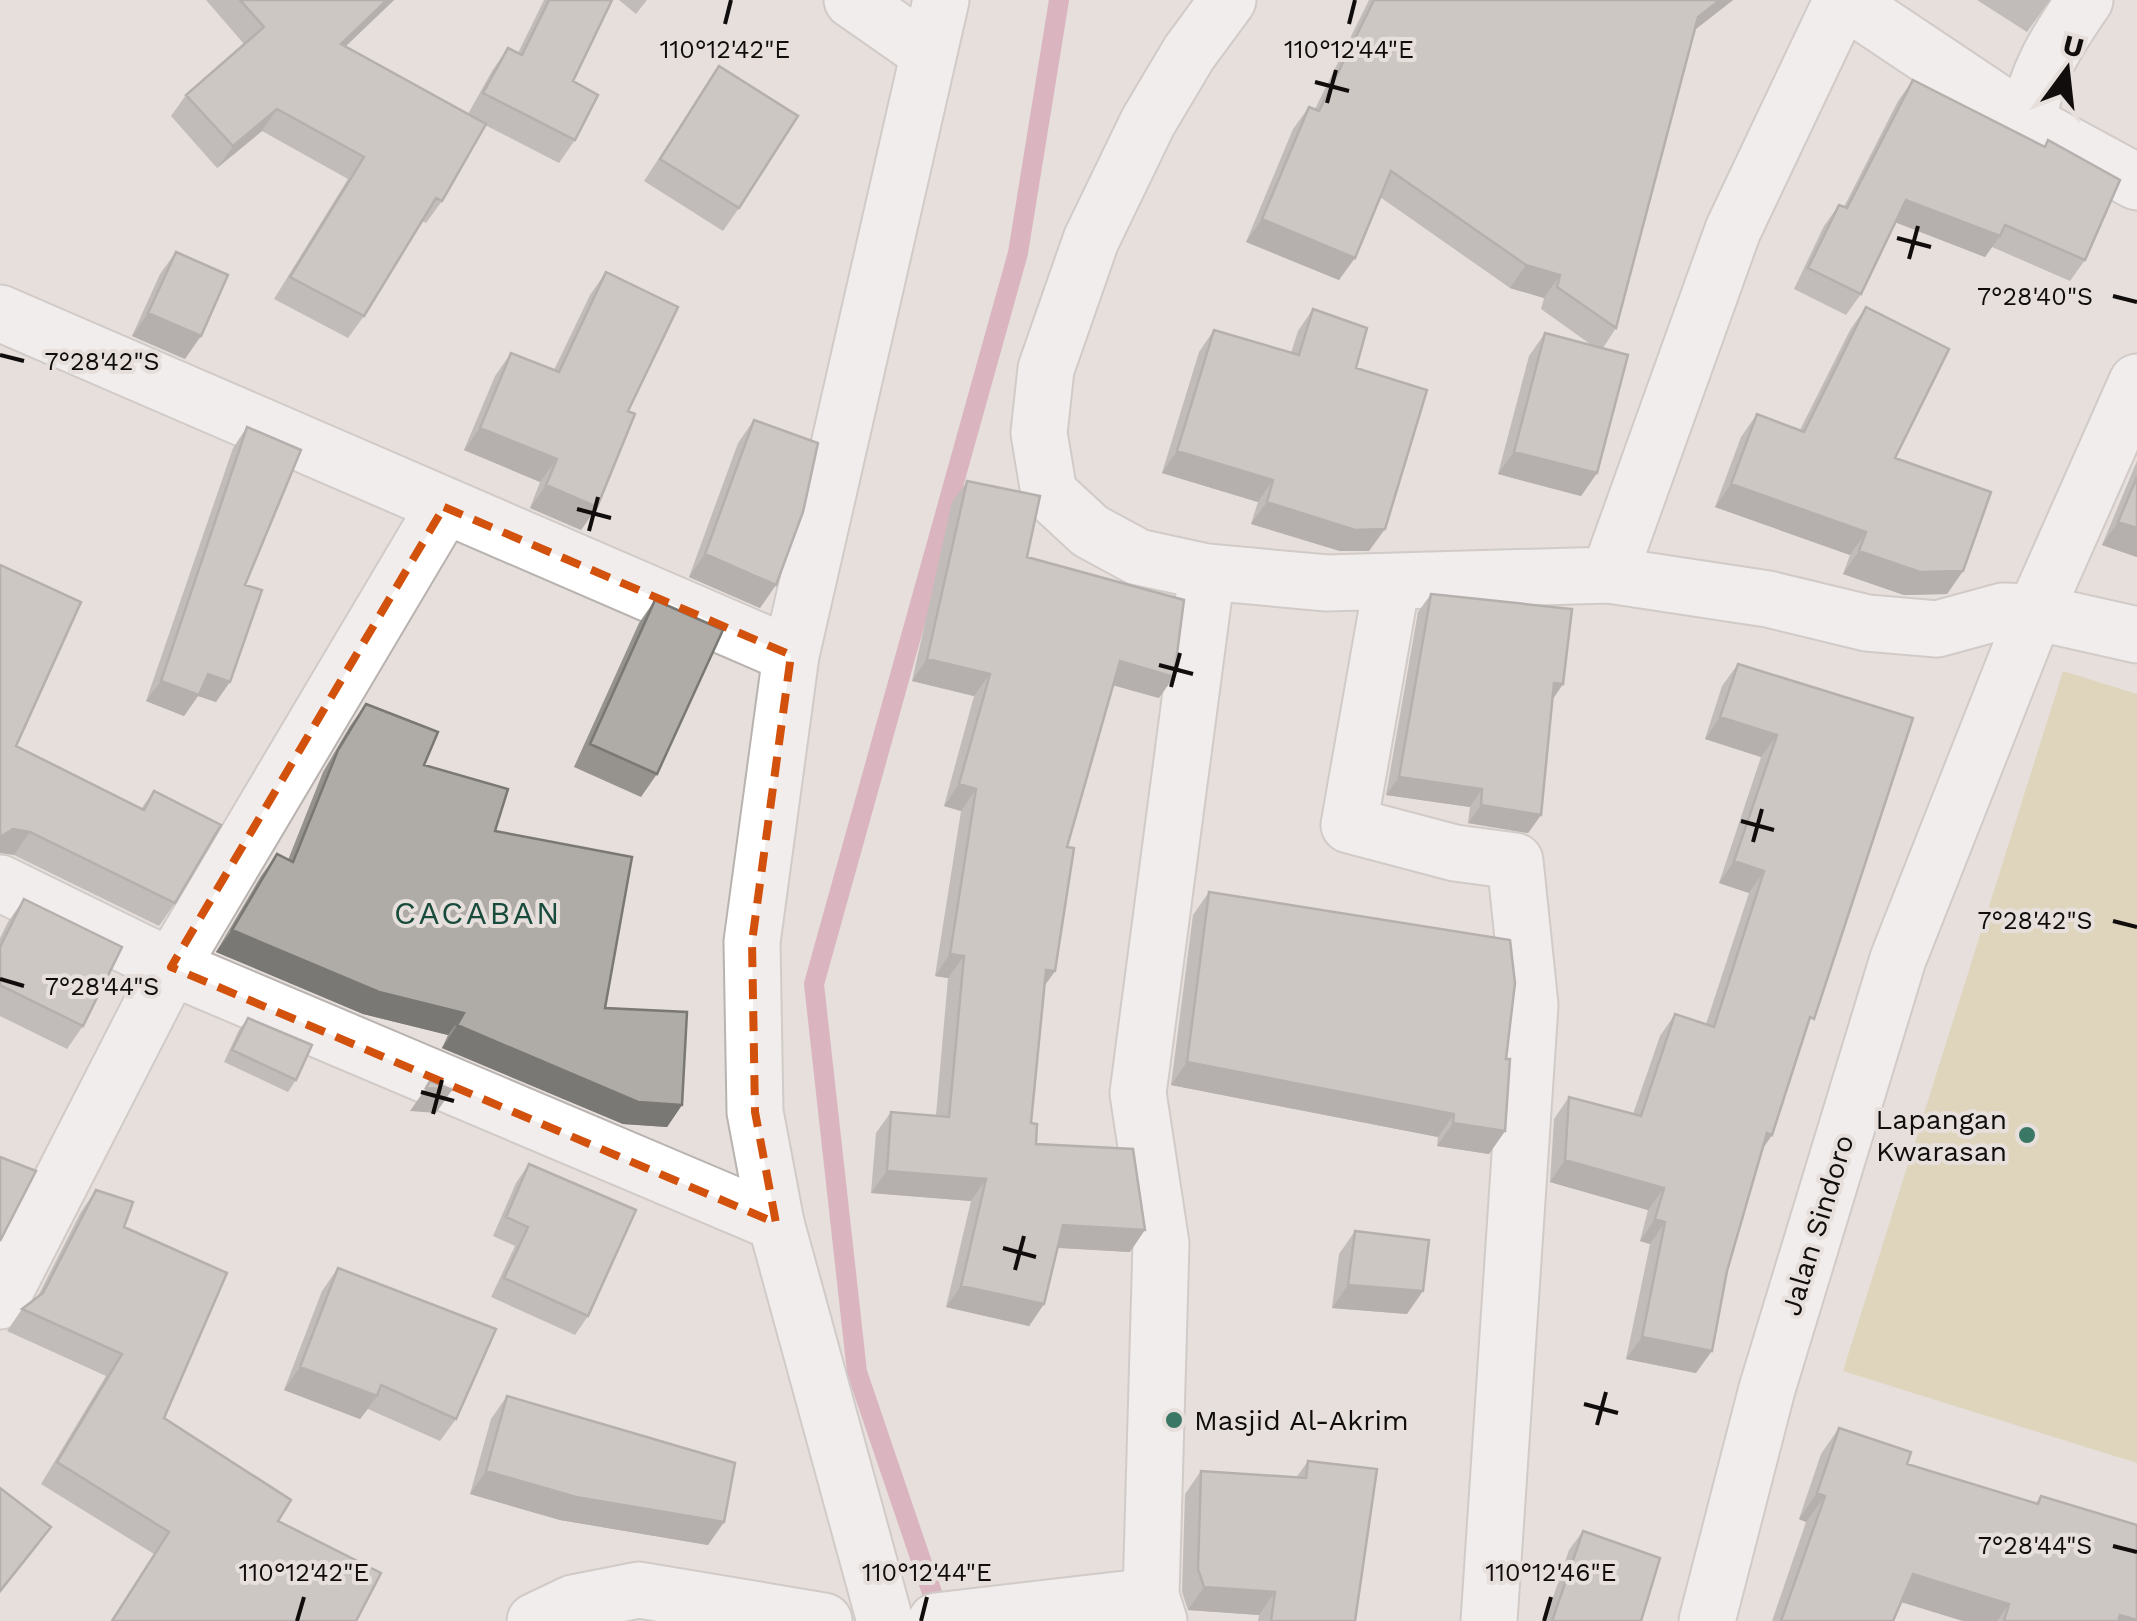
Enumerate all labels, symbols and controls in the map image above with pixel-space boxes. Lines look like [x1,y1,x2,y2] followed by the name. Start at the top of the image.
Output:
[2017,20,2117,120] north arrow
[2059,28,2087,65] text: U
[660,35,790,64] text: 110°12'42"E
[1284,35,1414,64] text: 110°12'44"E
[1977,282,2093,311] text: 7°28'40"S
[44,347,160,376] text: 7°28'42"S
[394,894,562,932] district label: CACABAN
[1977,906,2093,935] text: 7°28'42"S
[45,972,159,1001] text: 7°28'44"S
[1876,1103,2007,1168] place label: Lapangan Kwarasan
[2016,1124,2038,1146] marker: Lapangan Kwarasan
[1774,1131,1861,1319] street label: Jalan Sindoro
[1194,1404,1409,1437] place label: Masjid Al-Akrim
[1163,1409,1185,1431] marker: Masjid Al-Akrim
[1978,1531,2092,1560] text: 7°28'44"S
[239,1558,369,1587] text: 110°12'42"E
[862,1558,992,1587] text: 110°12'44"E
[1486,1558,1616,1587] text: 110°12'46"E

